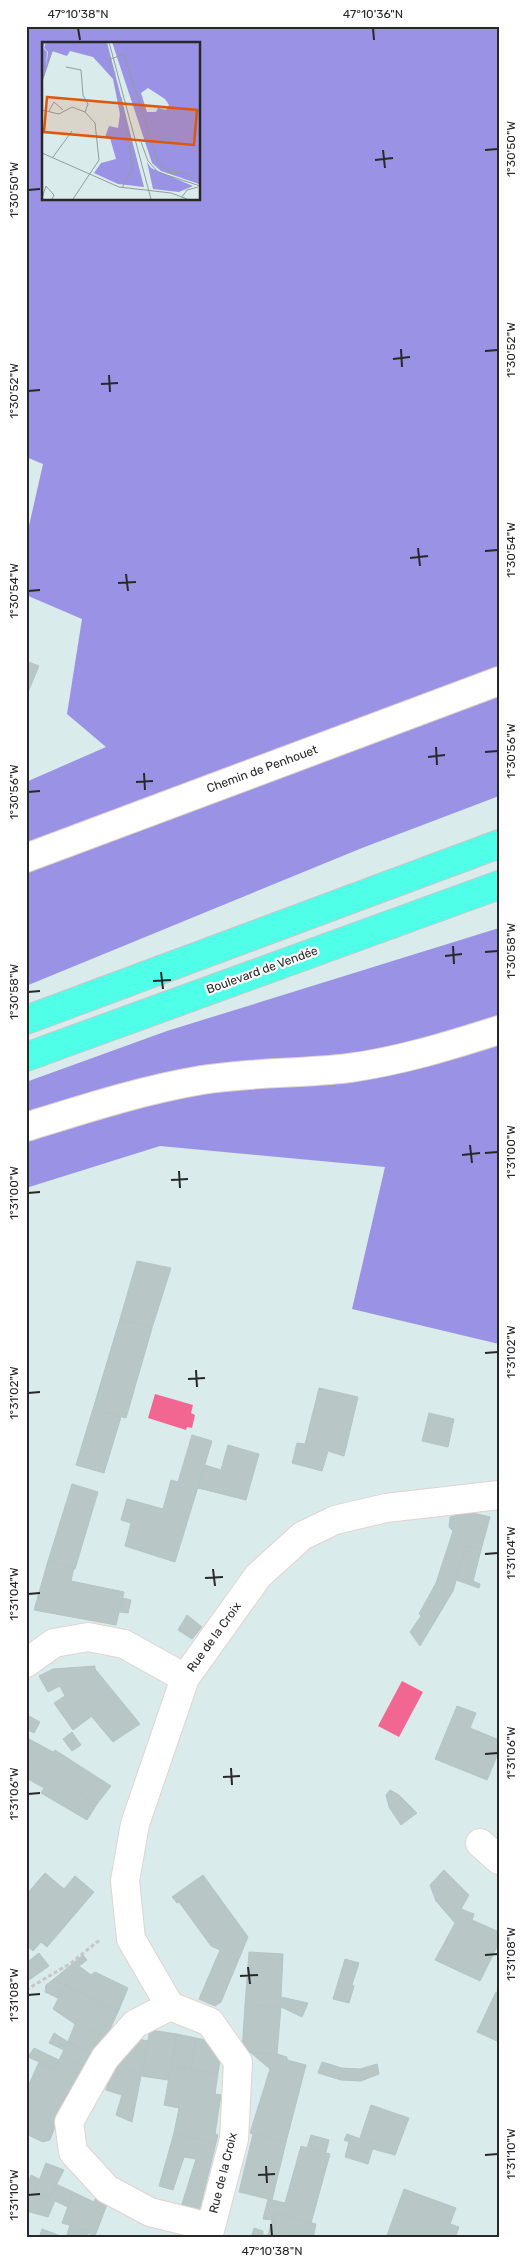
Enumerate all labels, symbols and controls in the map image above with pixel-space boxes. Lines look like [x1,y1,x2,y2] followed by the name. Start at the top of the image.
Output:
[47,7,109,21] text: 47°10'38"N
[343,7,403,21] text: 47°10'36"N
[42,42,200,200] inset map
[504,121,518,177] text: 1°30'50"W
[7,162,21,218] text: 1°30'50"W
[504,322,518,378] text: 1°30'52"W
[7,363,21,419] text: 1°30'52"W
[504,522,518,578] text: 1°30'54"W
[7,563,21,619] text: 1°30'54"W
[504,723,518,779] text: 1°30'56"W
[205,742,320,796] street label: Chemin de Penhouet
[7,764,21,820] text: 1°30'56"W
[504,923,518,979] text: 1°30'58"W
[204,943,320,997] street label: Boulevard de Vendée
[7,964,21,1020] text: 1°30'58"W
[504,1125,518,1179] text: 1°31'00"W
[7,1166,21,1220] text: 1°31'00"W
[504,1325,518,1379] text: 1°31'02"W
[7,1366,21,1420] text: 1°31'02"W
[504,1526,518,1580] text: 1°31'04"W
[7,1567,21,1621] text: 1°31'04"W
[184,1599,244,1675] street label: Rue de la Croix
[504,1726,518,1780] text: 1°31'06"W
[7,1767,21,1821] text: 1°31'06"W
[504,1927,518,1981] text: 1°31'08"W
[7,1968,21,2022] text: 1°31'08"W
[504,2128,518,2180] text: 1°31'10"W
[206,2131,240,2215] street label: Rue de la Croix
[7,2169,21,2221] text: 1°31'10"W
[241,2244,303,2258] text: 47°10'38"N

